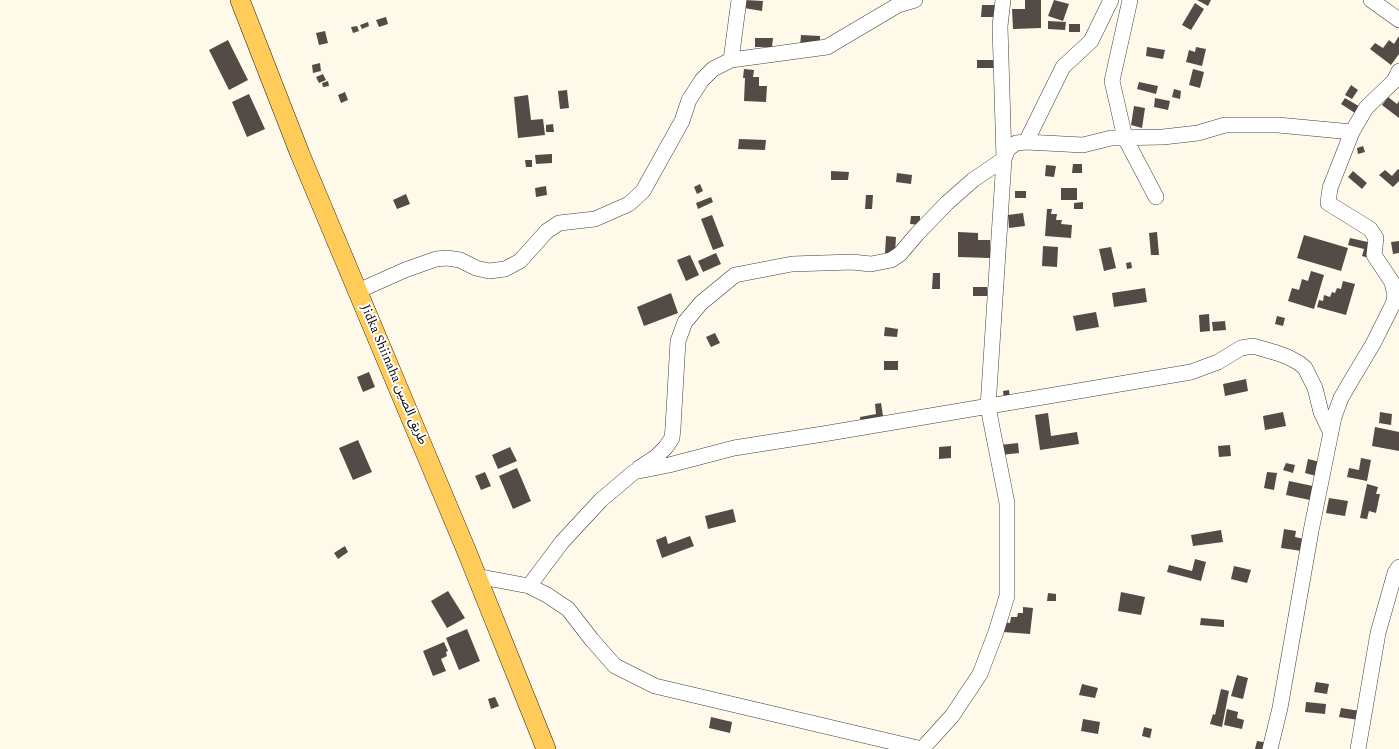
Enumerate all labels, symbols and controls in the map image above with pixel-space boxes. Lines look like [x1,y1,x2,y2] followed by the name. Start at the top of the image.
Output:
[356,303,430,447] street label: Jidka Shiinaha طريق الصين

